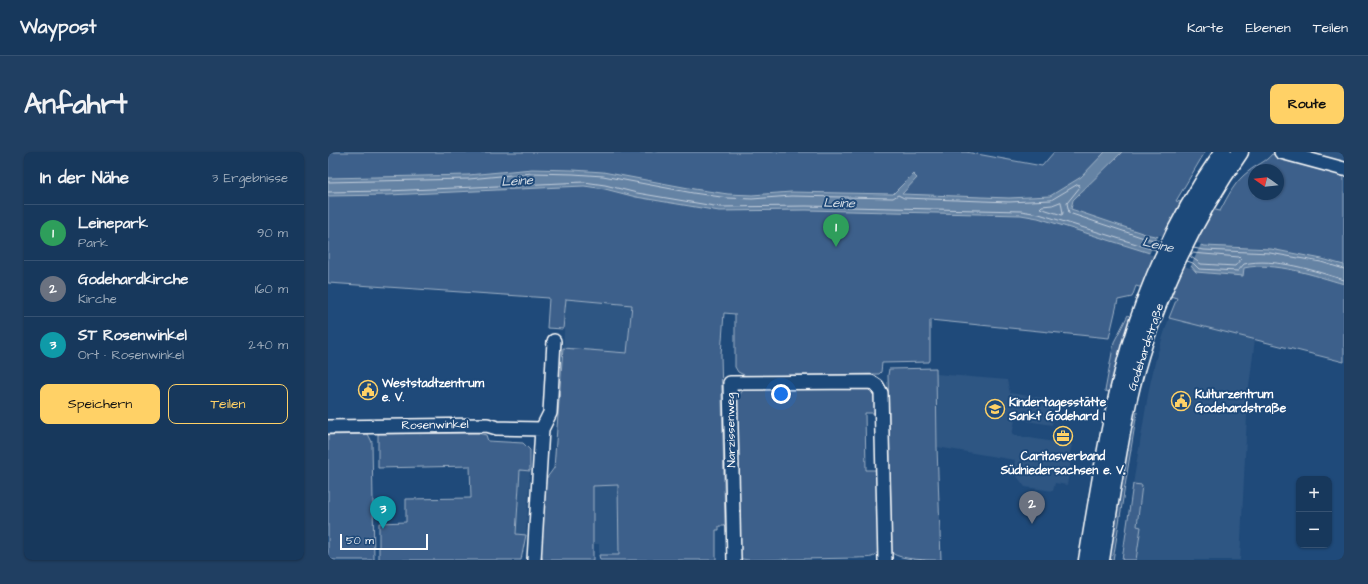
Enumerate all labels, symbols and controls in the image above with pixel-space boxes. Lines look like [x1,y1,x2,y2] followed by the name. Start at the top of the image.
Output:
[20,14,96,41] text: Waypost
[1187,18,1224,38] text: Karte
[1246,18,1291,38] text: Ebenen
[1313,18,1348,38] text: Teilen
[1270,84,1344,124] button: Route
[24,85,127,124] text: Anfahrt
[1248,164,1284,200] north arrow
[40,166,129,190] text: In der Nähe
[212,169,288,187] text: 3 Ergebnisse
[501,171,534,191] water label: Leine
[823,194,856,212] water label: Leine
[78,213,148,234] text: Leinepark
[823,214,849,247] pin: 1
[52,224,54,242] text: 1
[257,224,288,242] text: 90 m
[1141,233,1176,258] water label: Leine
[78,234,108,252] text: Park
[78,269,188,290] text: Godehardkirche
[49,280,57,298] text: 2
[255,280,288,298] text: 160 m
[78,290,117,308] text: Kirche
[1124,301,1168,393] street label: Godehardstraße
[78,325,187,346] text: ST Rosenwinkel
[50,336,56,354] text: 3
[248,336,288,354] text: 240 m
[78,346,184,364] text: Ort · Rosenwinkel
[381,375,485,406] place label: Weststadtzentrum e. V.
[357,379,379,401] public building icon: Weststadtzentrum e. V.
[40,384,160,424] button: Speichern
[168,384,288,424] button: Teilen
[771,384,791,404] your location
[1195,386,1287,417] place label: Kulturzentrum Godehardstraße
[1170,390,1192,412] public building icon: Kulturzentrum Godehardstraße
[722,392,741,468] street label: Narzissenweg
[1008,394,1107,425] place label: Kindertagesstätte Sankt Godehard I
[984,398,1006,420] school or university icon: Kindertagesstätte Sankt Godehard I
[401,416,469,434] street label: Rosenwinkel
[1052,425,1074,447] office icon: Caritasverband Südniedersachsen e. V.
[1000,448,1126,479] place label: Caritasverband Südniedersachsen e. V.
[1296,476,1332,548] map controls
[1296,476,1332,512] button: +
[1019,491,1045,524] pin: 2
[370,496,396,529] pin: 3
[1296,512,1332,548] button: −
[340,532,428,551] scale bar
[346,533,374,548] text: 50 m

